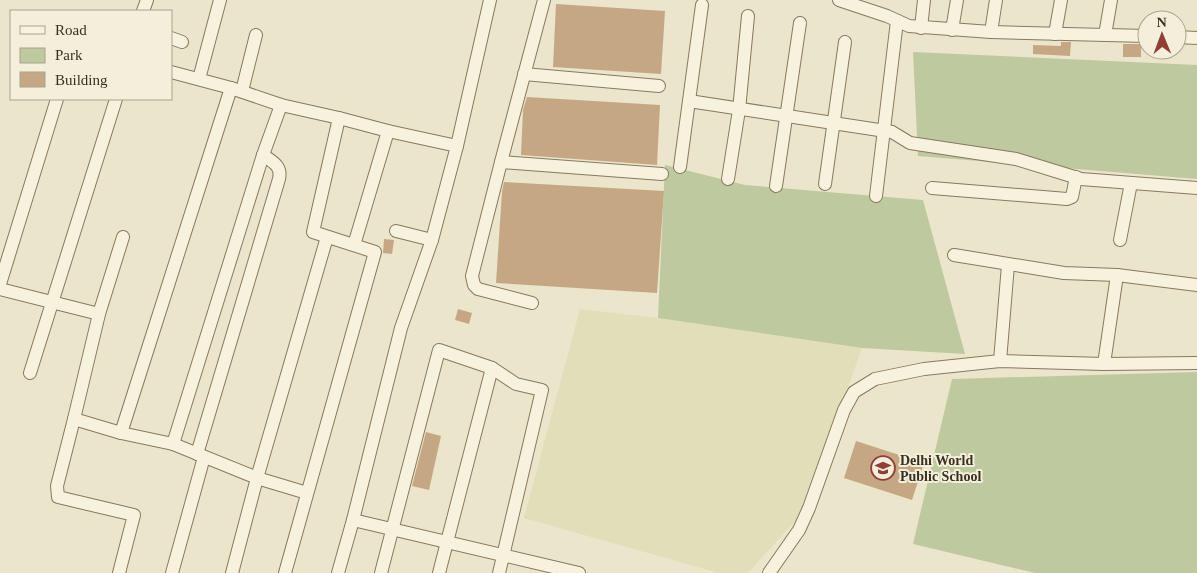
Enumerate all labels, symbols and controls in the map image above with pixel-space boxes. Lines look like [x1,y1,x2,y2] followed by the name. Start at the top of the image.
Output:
[10,10,172,100] legend
[1137,10,1187,60] north arrow
[1157,15,1167,30] text: N
[55,22,87,38] text: Road
[55,47,83,63] text: Park
[55,72,108,88] text: Building
[900,453,981,484] place label: Delhi World Public School
[870,455,896,481] school or university icon: Delhi World Public School

